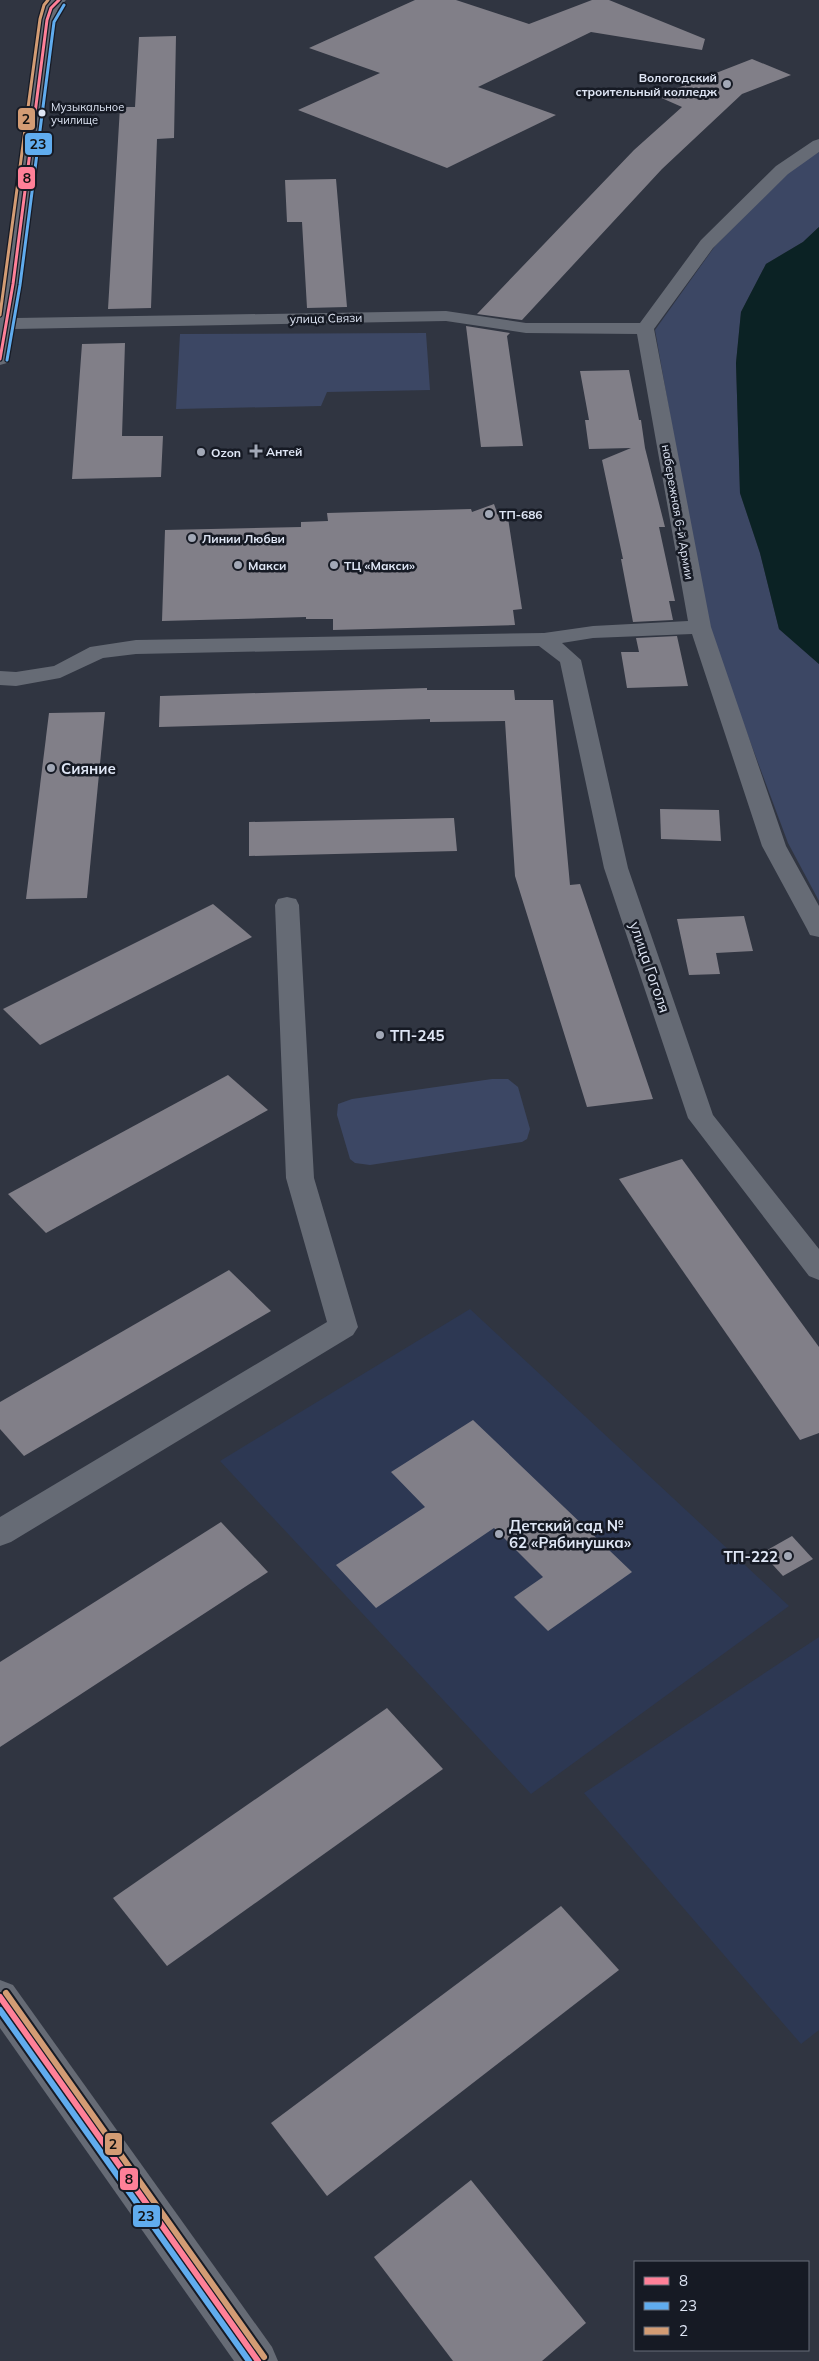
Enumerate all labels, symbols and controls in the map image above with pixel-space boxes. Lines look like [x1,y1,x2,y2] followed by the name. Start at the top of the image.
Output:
[575,70,718,99] place label: Вологодский строительный колледж
[721,78,733,90] marker: Вологодский строительный колледж
[51,100,124,127] place label: Музыкальное училище
[17,107,36,131] line badge: 2
[37,108,47,118] marker: Музыкальное училище
[22,110,30,128] text: 2
[24,132,53,156] line badge: 23
[30,135,46,153] text: 23
[17,166,36,190] line badge: 8
[23,169,31,187] text: 8
[289,310,363,326] street label: улица Связи
[659,443,697,581] street label: набережная 6-й Армии
[266,444,302,459] place label: Антей
[211,445,241,460] place label: Ozon
[250,445,262,457] marker: Антей
[195,446,207,458] marker: Ozon
[499,507,543,522] place label: ТП-686
[483,508,495,520] marker: ТП-686
[202,531,285,546] place label: Линии Любви
[186,532,198,544] marker: Линии Любви
[248,558,286,573] place label: Макси
[344,558,415,573] place label: ТЦ «Макси»
[232,559,244,571] marker: Макси
[328,559,340,571] marker: ТЦ «Макси»
[61,759,116,778] place label: Сияние
[45,762,57,774] marker: Сияние
[626,919,674,1015] street label: улица Гоголя
[390,1026,444,1045] place label: ТП-245
[374,1029,386,1041] marker: ТП-245
[509,1516,632,1552] place label: Детский сад № 62 «Рябинушка»
[493,1528,505,1540] marker: Детский сад № 62 «Рябинушка»
[724,1547,778,1566] place label: ТП-222
[782,1550,794,1562] marker: ТП-222
[104,2132,123,2156] line badge: 2
[109,2135,117,2153] text: 2
[119,2167,139,2191] line badge: 8
[125,2170,133,2188] text: 8
[132,2204,161,2228] line badge: 23
[138,2207,154,2225] text: 23
[634,2261,809,2351] legend
[679,2271,688,2290] text: 8
[679,2296,697,2315] text: 23
[679,2321,688,2340] text: 2

